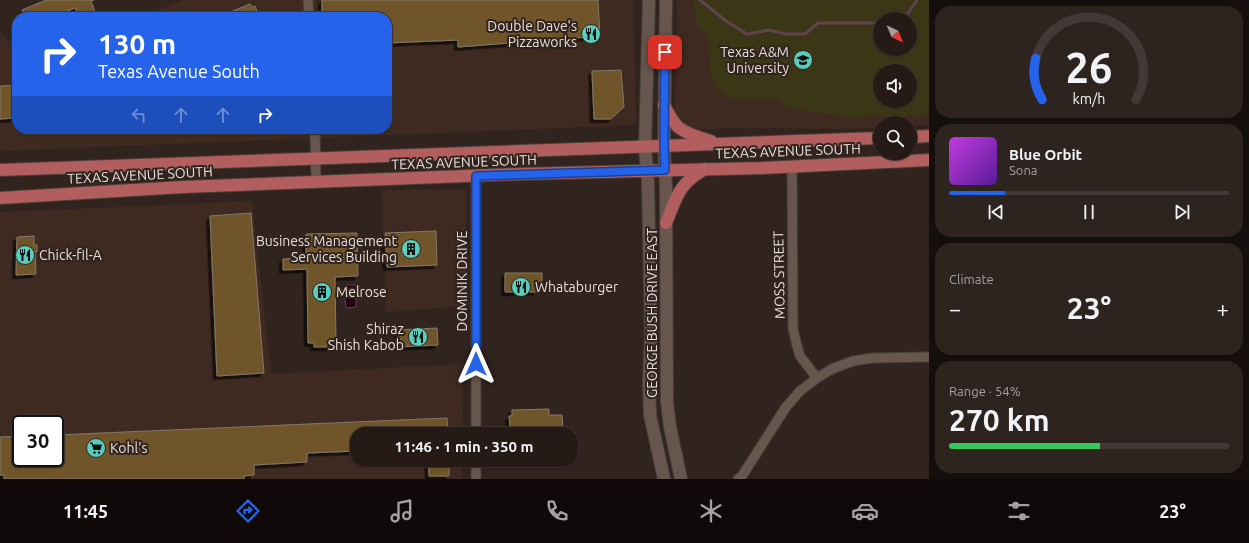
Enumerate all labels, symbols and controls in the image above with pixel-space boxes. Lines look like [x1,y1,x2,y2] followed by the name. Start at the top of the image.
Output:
[873,12,917,56] north arrow
[873,12,917,160] map controls
[487,18,577,50] place label: Double Dave's Pizzaworks
[580,23,602,45] restaurant icon: Double Dave's Pizzaworks
[32,28,84,80] icon: right
[98,28,176,59] text: 130 m
[648,35,682,69] pin
[654,41,676,63] icon: arrive
[720,44,789,76] place label: Texas A&M University
[1066,44,1112,91] text: 26
[792,49,814,71] school or university icon: Texas A&M University
[98,61,260,81] text: Texas Avenue South
[873,64,917,108] button: sound
[1073,91,1105,107] text: km/h
[128,104,150,126] icon: left
[170,104,192,126] icon: ahead
[212,104,234,126] icon: ahead
[254,104,276,126] icon: right
[873,116,917,160] button: search
[715,140,861,162] street label: TEXAS AVENUE SOUTH
[1009,146,1082,163] text: Blue Orbit
[391,151,537,173] street label: TEXAS AVENUE SOUTH
[67,163,213,187] street label: TEXAS AVENUE SOUTH
[1009,163,1038,177] text: Sona
[985,201,1007,223] icon: previous
[1078,201,1100,223] icon: pause
[1171,201,1193,223] icon: next
[644,228,660,398] street label: GEORGE BUSH DRIVE EAST
[454,230,470,331] street label: DOMINIK DRIVE
[770,231,788,319] street label: MOSS STREET
[256,233,397,265] place label: Business Management Services Building
[400,238,422,260] building icon: Business Management Services Building
[14,244,36,266] restaurant icon: Chick-fil-A
[39,247,102,263] place label: Chick-fil-A
[949,272,994,286] text: Climate
[510,276,532,298] restaurant icon: Whataburger
[535,279,619,295] place label: Whataburger
[311,281,333,303] building icon: Melrose
[336,284,387,300] place label: Melrose
[1067,291,1111,325] text: 23°
[949,296,961,321] text: −
[1217,296,1229,321] text: +
[328,321,404,353] place label: Shiraz Shish Kabob
[407,326,429,348] restaurant icon: Shiraz Shish Kabob
[455,343,497,385] position arrow
[949,384,1021,398] text: Range · 54%
[949,403,1050,437] text: 270 km
[12,415,64,467] speed limit sign: 30
[85,437,107,459] supermarket icon: Kohl's
[395,438,533,455] text: 11:46 · 1 min · 350 m
[110,440,148,456] place label: Kohl's
[234,497,262,525] icon: directions
[388,497,416,525] icon: music
[543,497,571,525] icon: phone
[697,497,725,525] icon: climate
[851,497,879,525] icon: car
[1005,497,1033,525] icon: filters
[63,501,108,521] text: 11:45
[1159,501,1186,521] text: 23°

